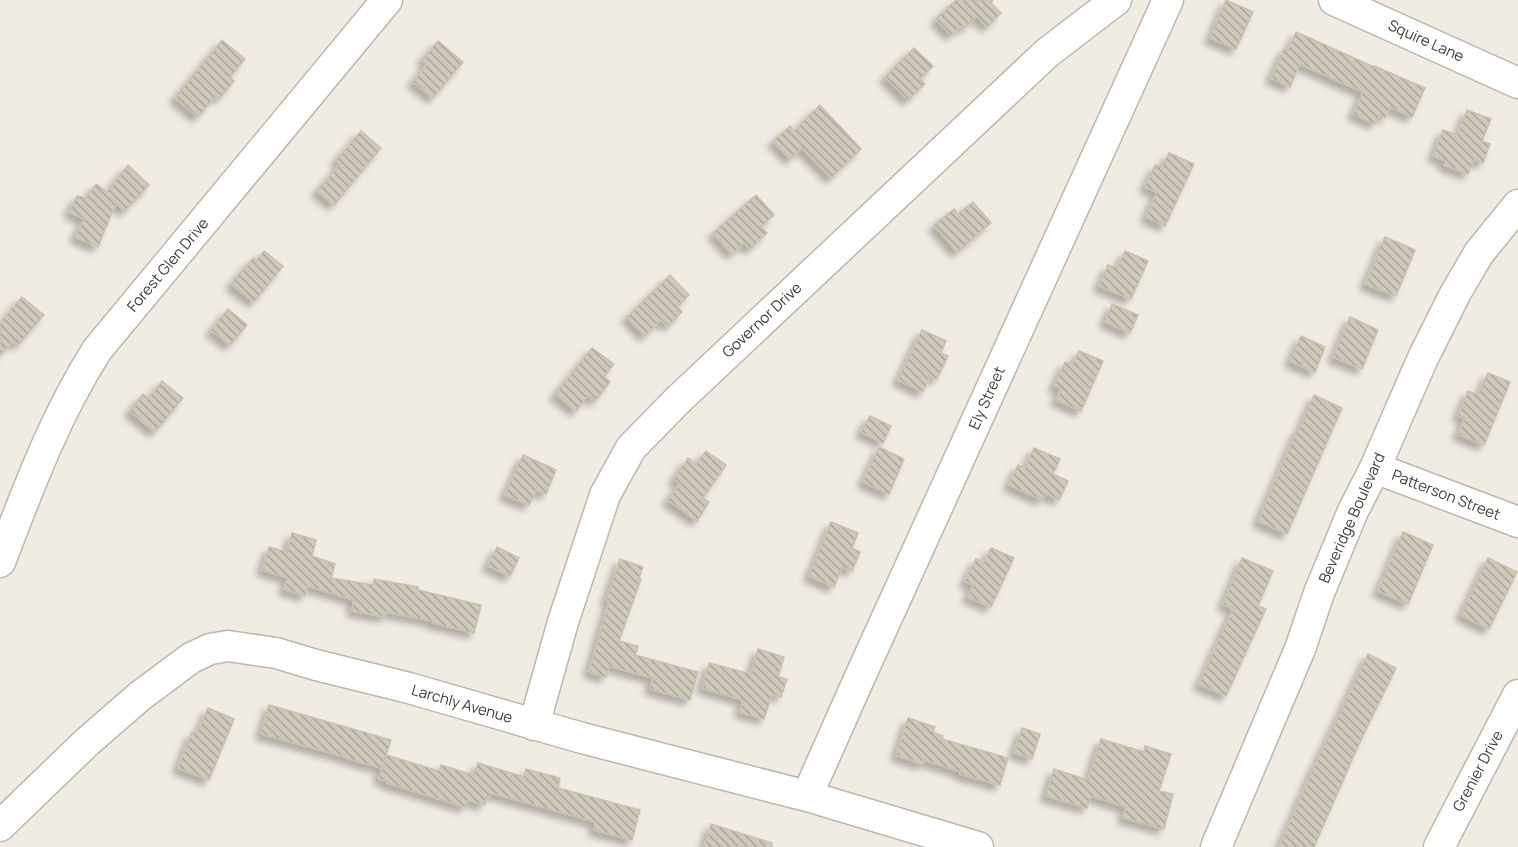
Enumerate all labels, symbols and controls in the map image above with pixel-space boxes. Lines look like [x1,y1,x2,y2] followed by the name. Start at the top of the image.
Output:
[1385,14,1468,67] street label: Squire Lane
[122,213,213,316] street label: Forest Glen Drive
[717,277,806,362] street label: Governor Drive
[963,363,1010,433] street label: Ely Street
[1313,449,1390,586] street label: Beveridge Boulevard
[1389,464,1504,525] street label: Patterson Street
[409,679,515,728] street label: Larchly Avenue
[1447,726,1508,815] street label: Grenier Drive

